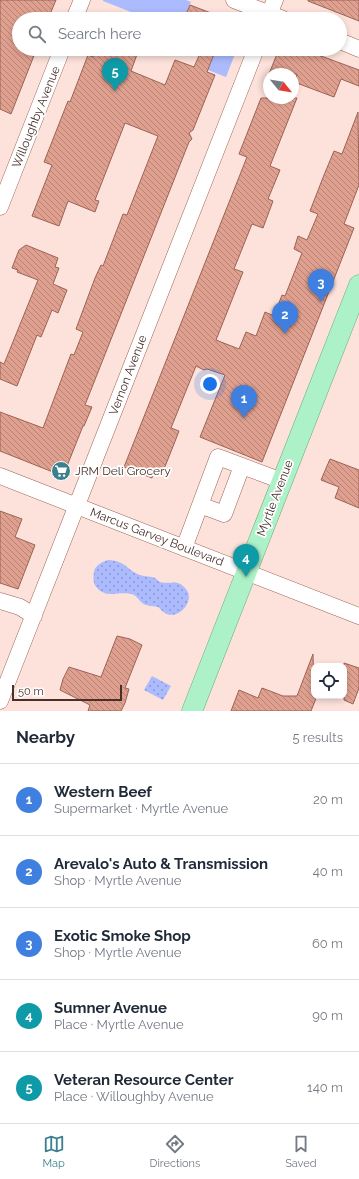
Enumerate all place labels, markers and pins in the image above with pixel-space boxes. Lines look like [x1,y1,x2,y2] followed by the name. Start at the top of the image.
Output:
[102,58,128,91] pin: 5
[308,269,334,302] pin: 3
[272,301,298,334] pin: 2
[231,385,257,418] pin: 1
[50,460,72,482] supermarket icon: JRM Deli Grocery
[75,464,171,478] place label: JRM Deli Grocery
[233,544,259,577] pin: 4

